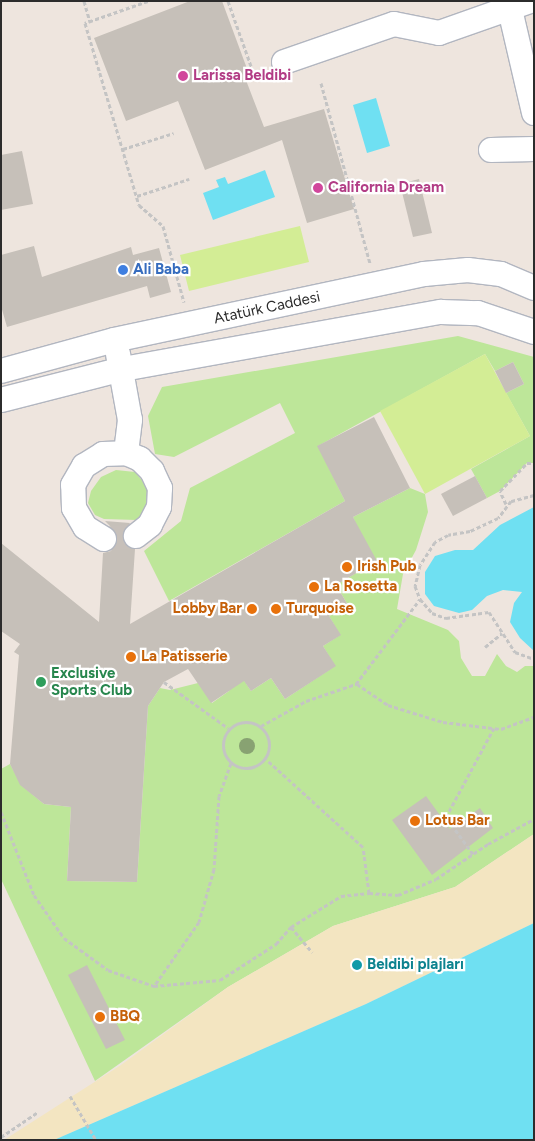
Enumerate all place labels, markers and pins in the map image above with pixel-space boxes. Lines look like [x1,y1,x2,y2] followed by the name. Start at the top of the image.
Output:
[193,67,291,85] place label: Larissa Beldibi
[177,70,189,82] marker: Larissa Beldibi
[328,179,444,197] place label: California Dream
[312,182,324,194] marker: California Dream
[133,261,189,279] place label: Ali Baba
[117,264,129,276] marker: Ali Baba
[357,558,417,576] place label: Irish Pub
[341,561,353,573] marker: Irish Pub
[324,578,397,596] place label: La Rosetta
[308,581,320,593] marker: La Rosetta
[173,600,242,618] place label: Lobby Bar
[286,600,354,618] place label: Turquoise
[246,603,258,615] marker: Lobby Bar
[270,603,282,615] marker: Turquoise
[141,648,228,666] place label: La Patisserie
[125,651,137,663] marker: La Patisserie
[51,664,132,699] place label: Exclusive Sports Club
[35,676,47,688] marker: Exclusive Sports Club
[425,812,490,830] place label: Lotus Bar
[409,815,421,827] marker: Lotus Bar
[367,956,464,974] place label: Beldibi plajları
[351,959,363,971] marker: Beldibi plajları
[110,1008,140,1026] place label: BBQ
[94,1011,106,1023] marker: BBQ

